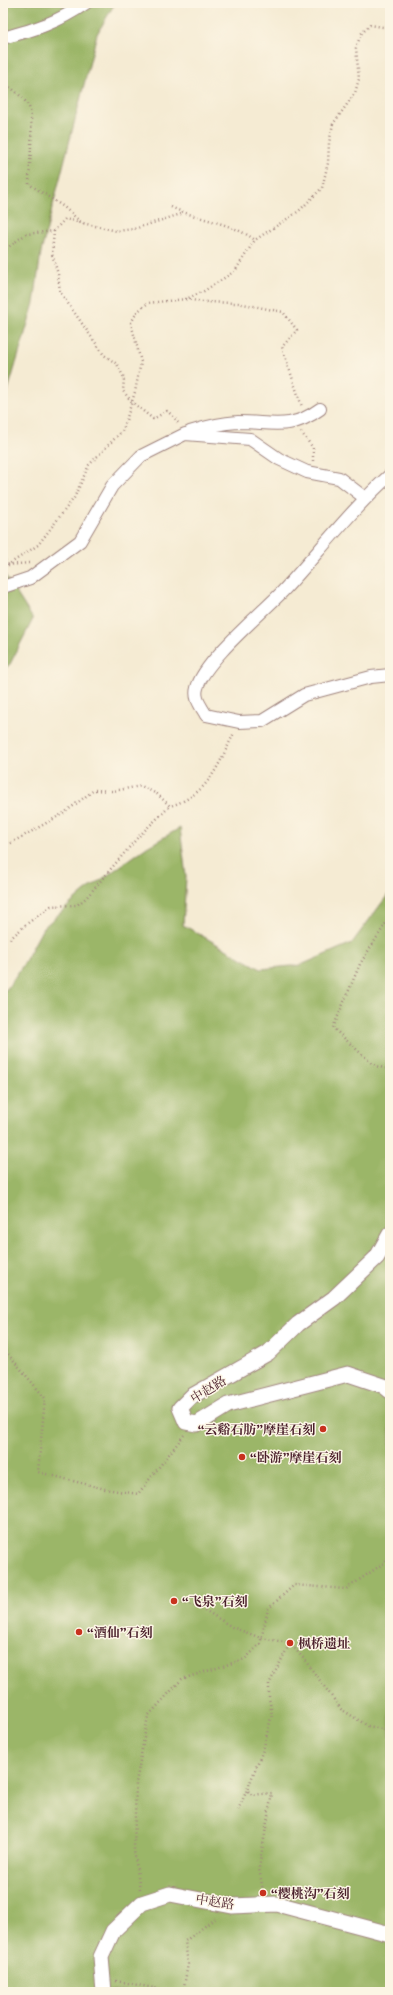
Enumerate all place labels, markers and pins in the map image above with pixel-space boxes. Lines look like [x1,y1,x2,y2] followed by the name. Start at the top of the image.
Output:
[198,1420,315,1439] place label: “云谿石肪”摩崖石刻
[318,1424,328,1434] marker: “云谿石肪”摩崖石刻
[250,1448,341,1467] place label: “卧游”摩崖石刻
[237,1452,247,1462] marker: “卧游”摩崖石刻
[182,1592,247,1611] place label: “飞泉”石刻
[169,1596,179,1606] marker: “飞泉”石刻
[87,1623,152,1642] place label: “酒仙”石刻
[74,1627,84,1637] marker: “酒仙”石刻
[298,1634,351,1653] place label: 枫桥遗址
[285,1638,295,1648] marker: 枫桥遗址
[271,1884,349,1903] place label: “樱桃沟”石刻
[258,1888,268,1898] marker: “樱桃沟”石刻

